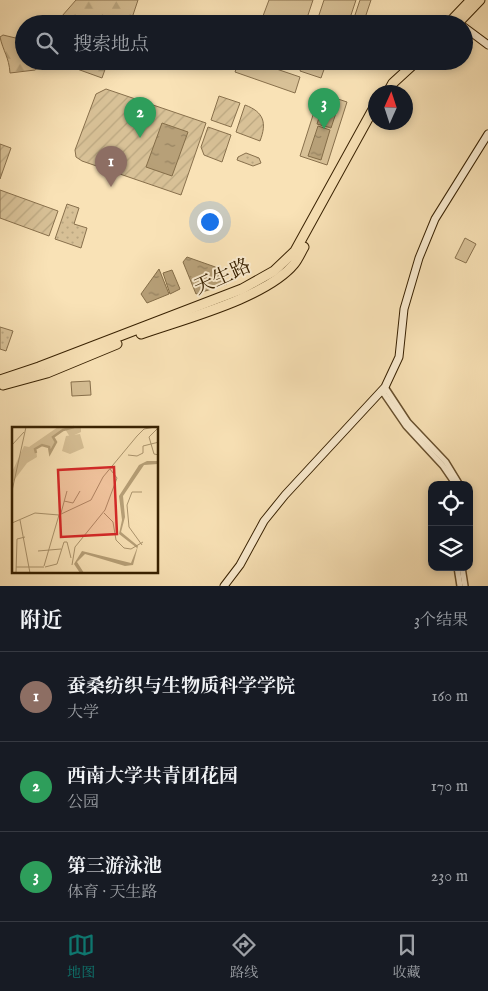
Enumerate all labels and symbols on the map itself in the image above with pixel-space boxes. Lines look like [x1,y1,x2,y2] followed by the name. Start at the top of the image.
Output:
[368,85,413,130] north arrow
[308,88,340,129] pin: 3
[124,97,156,138] pin: 2
[95,146,127,187] pin: 1
[197,209,223,235] your location
[190,254,255,301] street label: 天生路
[12,427,159,574] inset map

